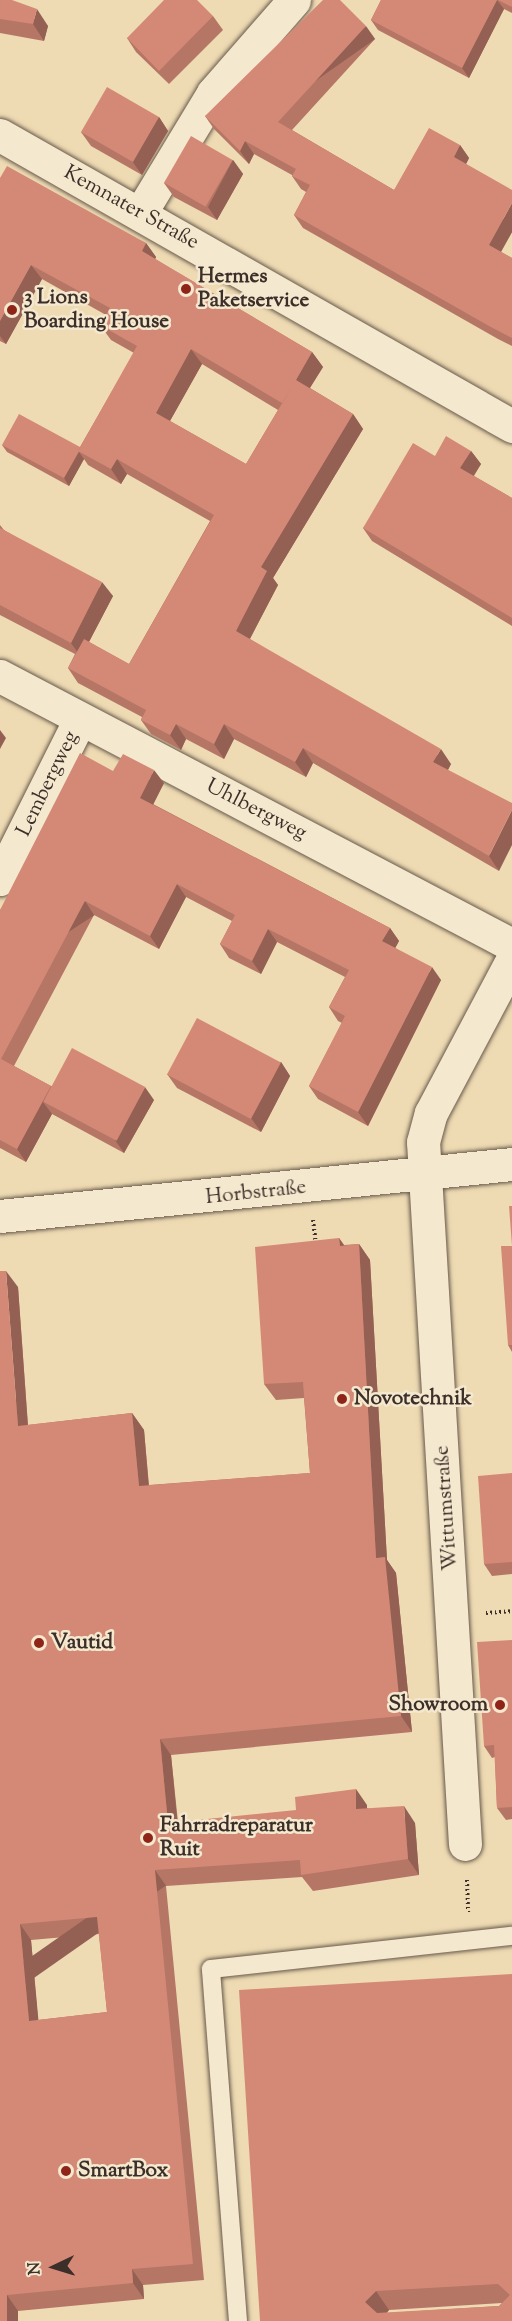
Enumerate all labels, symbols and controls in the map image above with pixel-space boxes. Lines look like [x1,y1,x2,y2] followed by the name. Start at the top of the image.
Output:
[59,160,203,256] street label: Kemnater Straße
[198,264,309,314] place label: Hermes Paketservice
[179,282,193,296] marker: Hermes Paketservice
[24,285,169,335] place label: 3 Lions Boarding House
[5,303,19,317] marker: 3 Lions Boarding House
[12,727,84,841] street label: Lembergweg
[201,774,311,846] street label: Uhlbergweg
[204,1175,308,1211] street label: Horbstraße
[354,1386,472,1412] place label: Novotechnik
[335,1392,349,1406] marker: Novotechnik
[430,1444,464,1572] street label: Wittumstraße
[51,1630,113,1656] place label: Vautid
[32,1636,46,1650] marker: Vautid
[389,1692,488,1718] place label: Showroom
[493,1698,507,1712] marker: Showroom
[160,1813,313,1863] place label: Fahrradreparatur Ruit
[141,1831,155,1845] marker: Fahrradreparatur Ruit
[78,2158,168,2184] place label: SmartBox
[59,2164,73,2178] marker: SmartBox
[24,2237,84,2297] north arrow
[24,2261,47,2275] text: N

